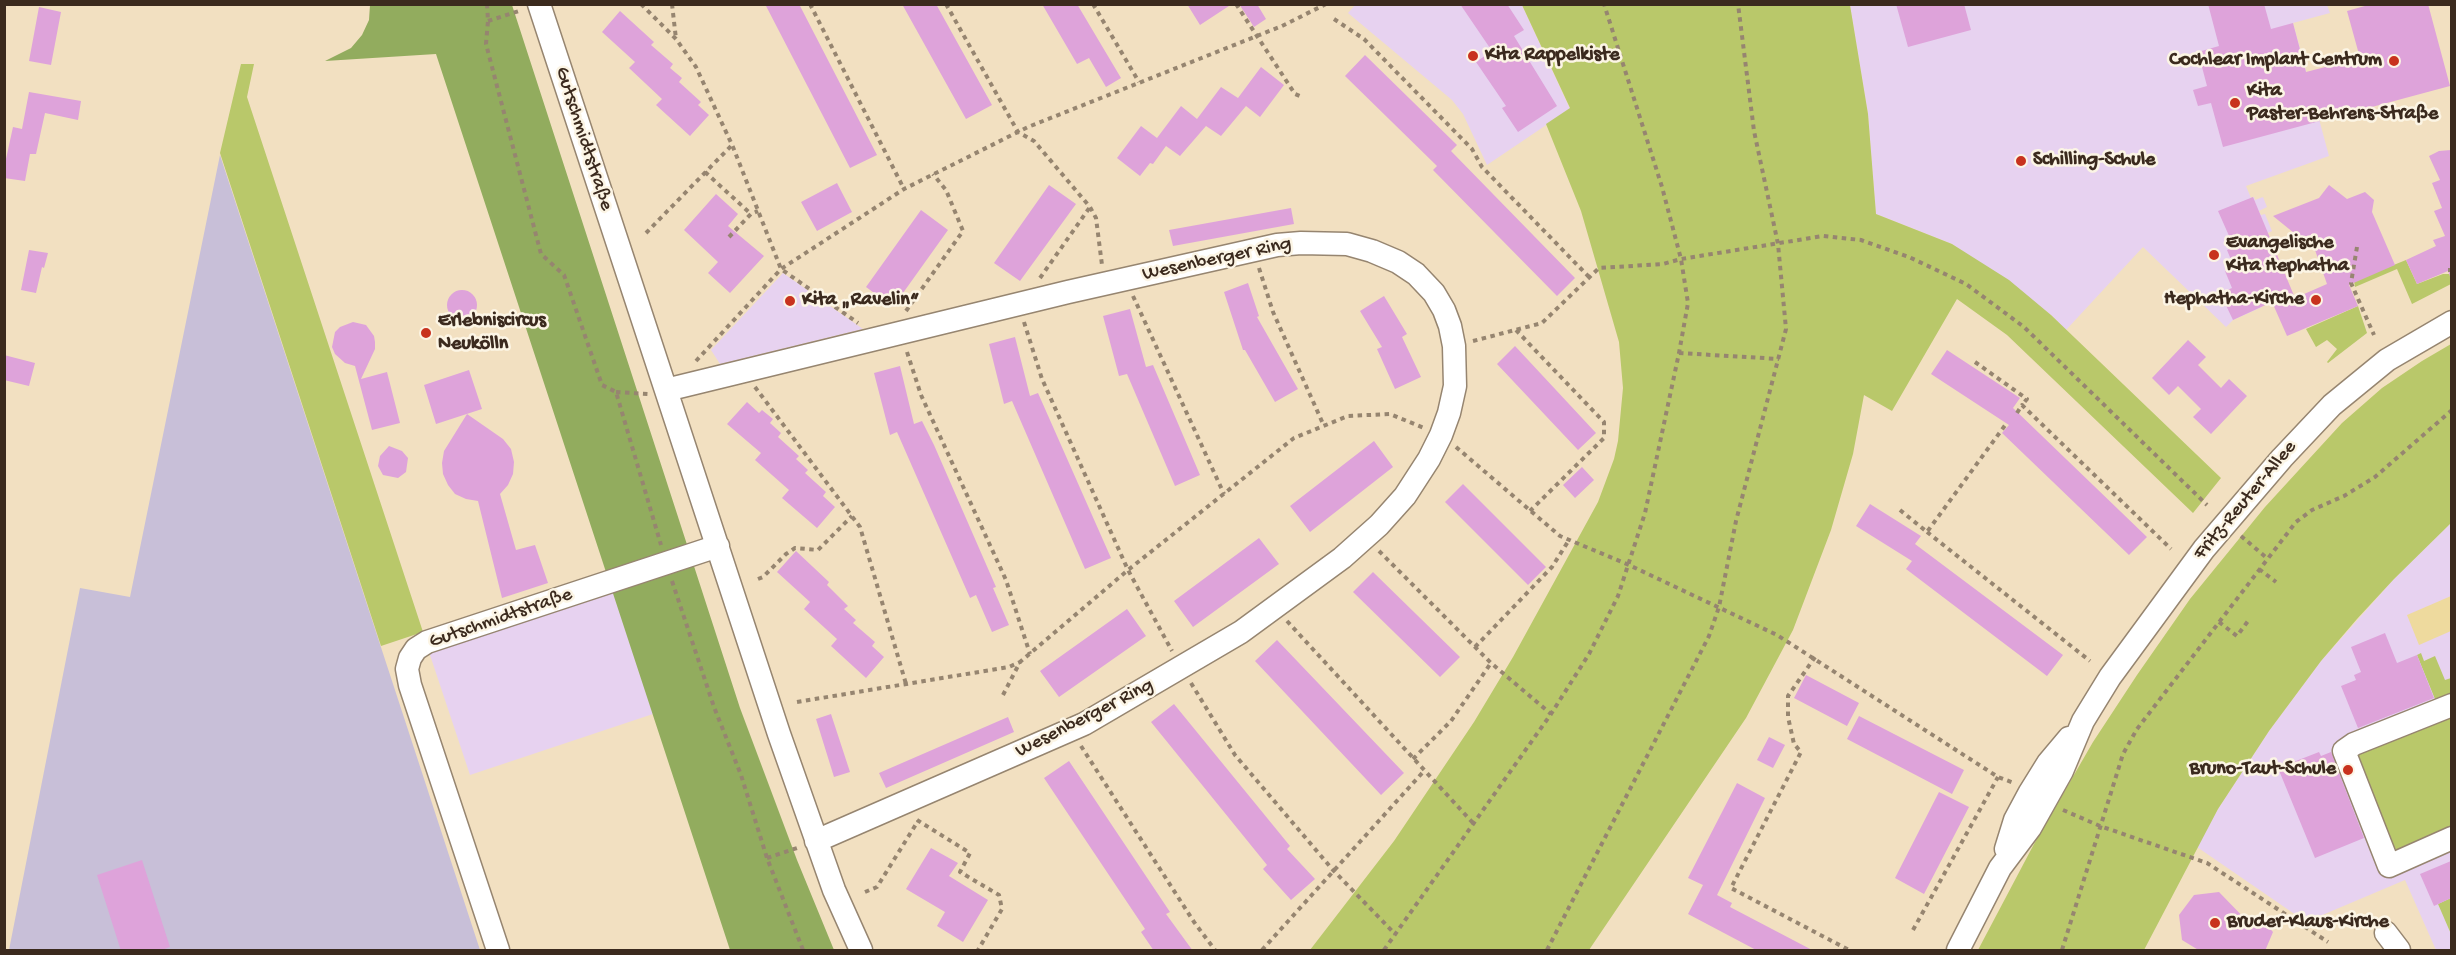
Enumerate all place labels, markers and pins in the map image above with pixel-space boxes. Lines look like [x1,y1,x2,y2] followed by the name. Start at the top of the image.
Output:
[1485,44,1619,68] place label: Kita Rappelkiste
[1466,49,1480,63] marker: Kita Rappelkiste
[2169,49,2382,73] place label: Cochlear Implant Centrum
[2387,54,2401,68] marker: Cochlear Implant Centrum
[2247,80,2438,127] place label: Kita Paster-Behrens-Straße
[2228,96,2242,110] marker: Kita Paster-Behrens-Straße
[2033,149,2155,173] place label: Schilling-Schule
[2014,154,2028,168] marker: Schilling-Schule
[2226,232,2349,279] place label: Evangelische Kita Hephatha
[2207,248,2221,262] marker: Evangelische Kita Hephatha
[2164,288,2304,312] place label: Hephatha-Kirche
[802,289,919,313] place label: Kita „Ravelin“
[2309,293,2323,307] marker: Hephatha-Kirche
[783,294,797,308] marker: Kita „Ravelin“
[438,310,546,357] place label: Erlebniscircus Neukölln
[419,326,433,340] marker: Erlebniscircus Neukölln
[2190,758,2336,782] place label: Bruno-Taut-Schule
[2341,763,2355,777] marker: Bruno-Taut-Schule
[2227,911,2389,935] place label: Bruder-Klaus-Kirche
[2208,916,2222,930] marker: Bruder-Klaus-Kirche

